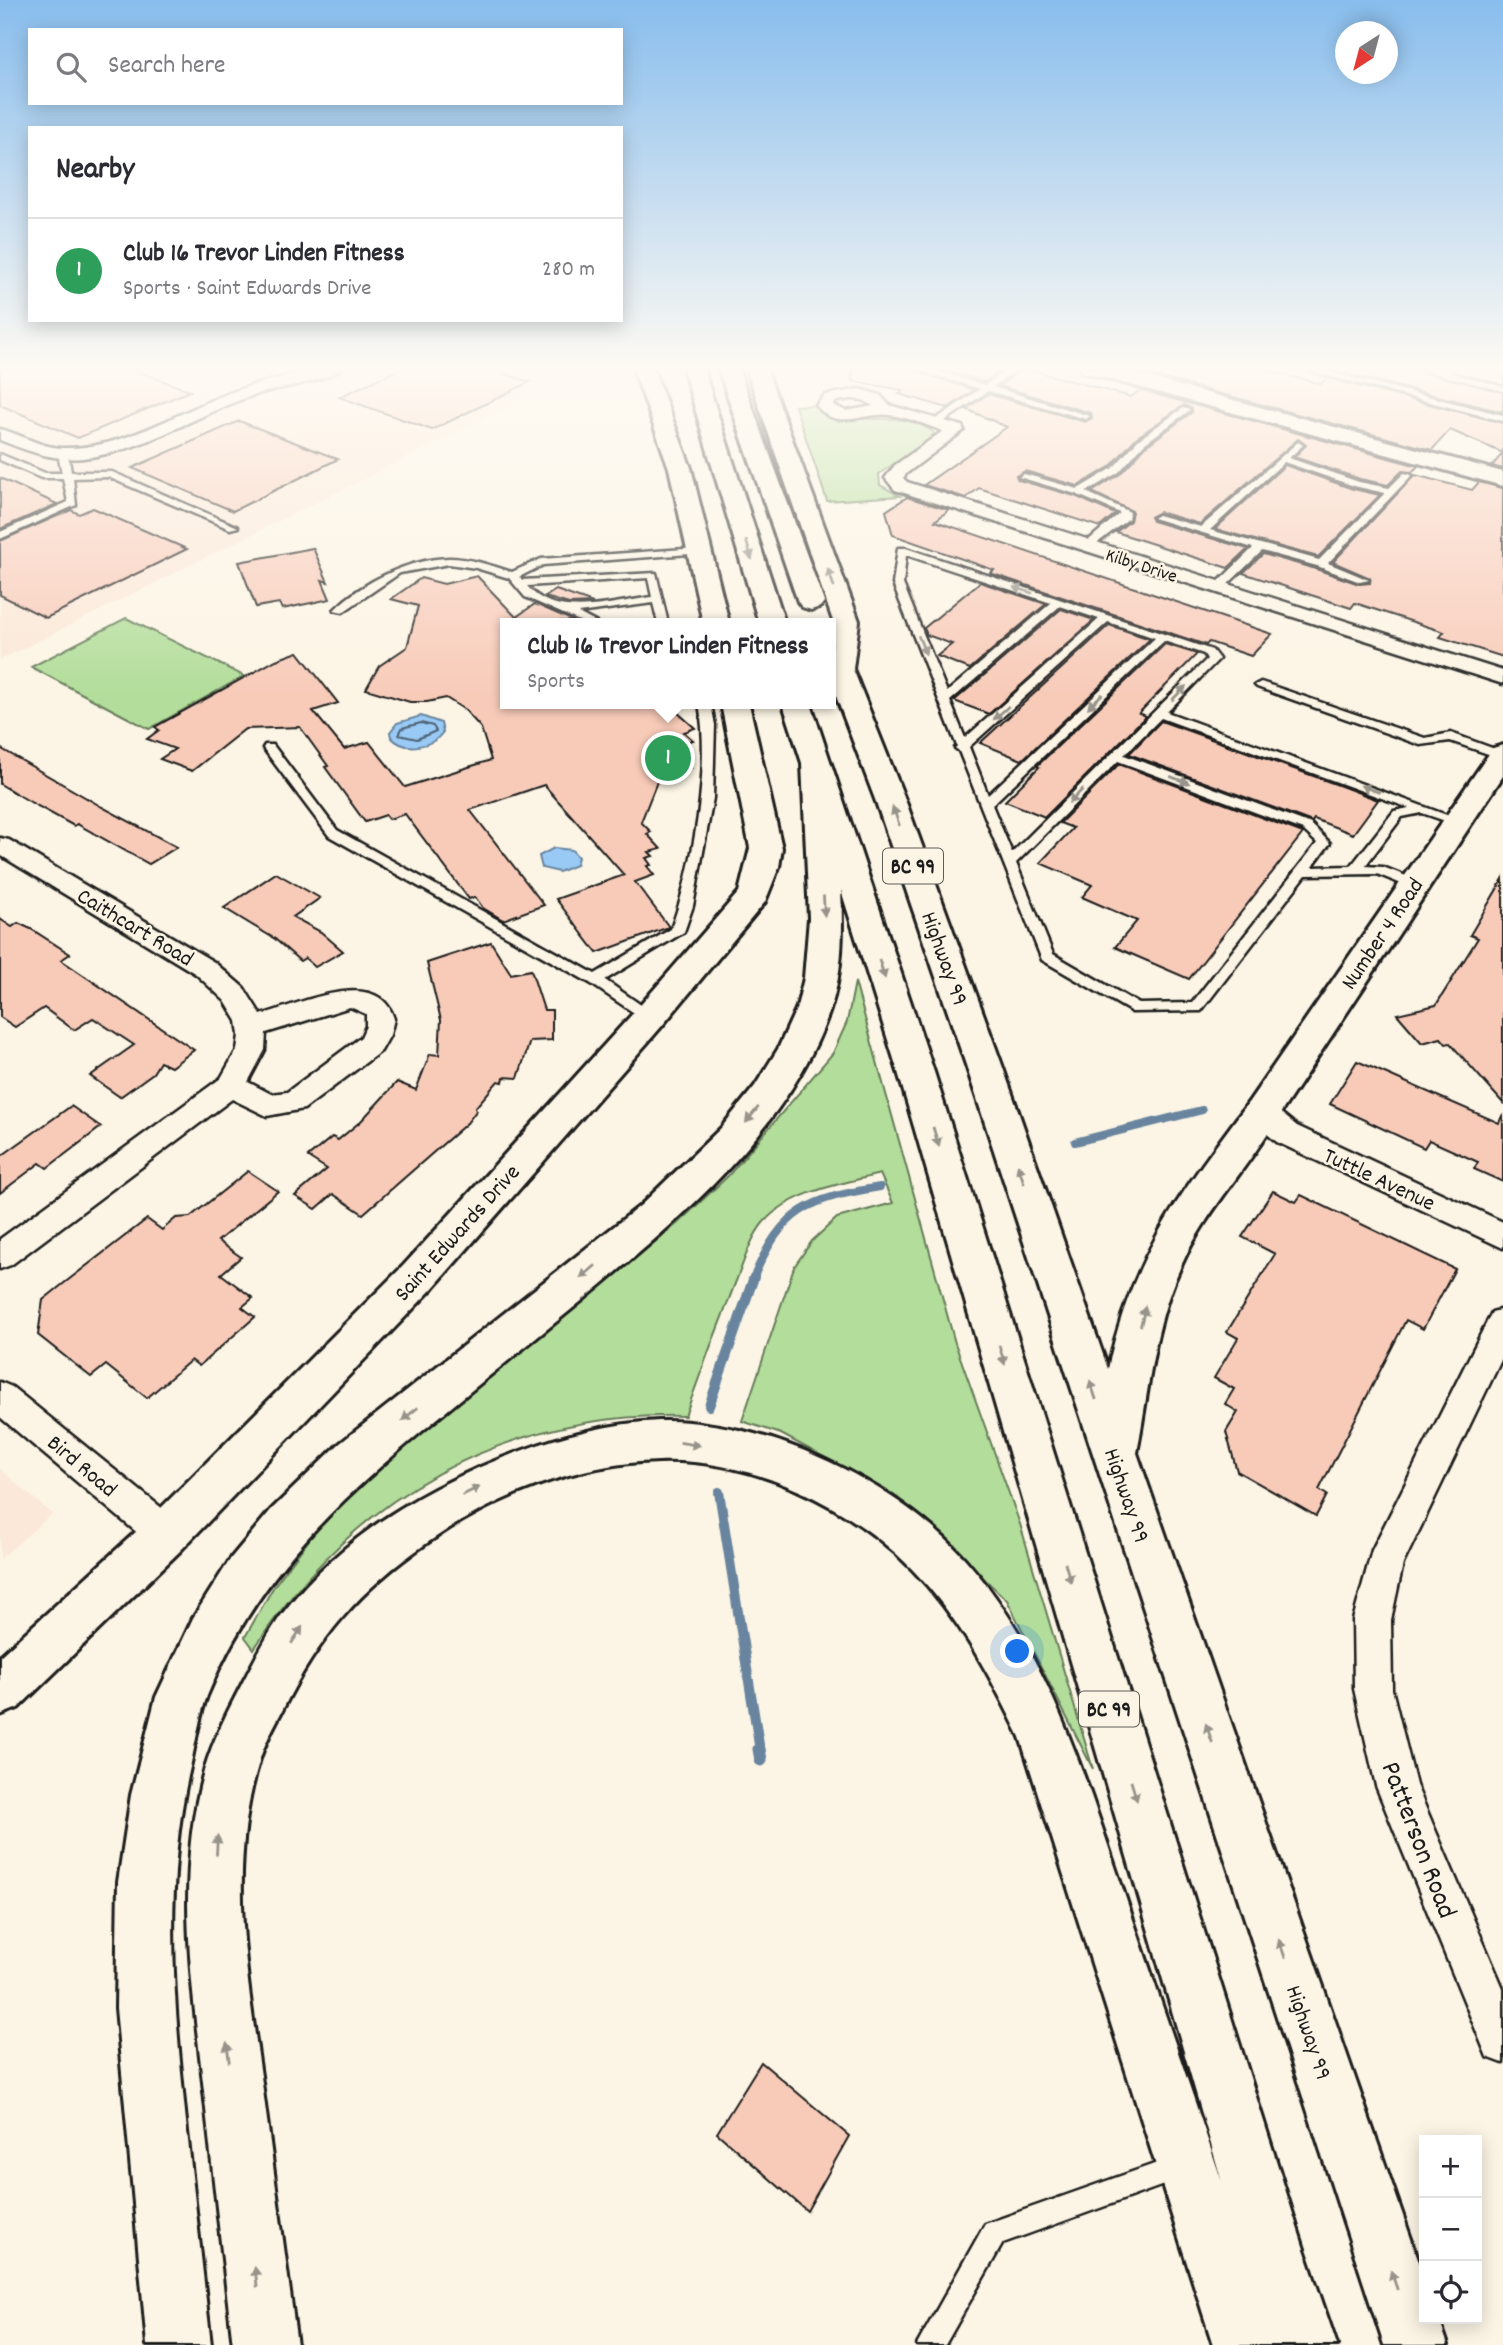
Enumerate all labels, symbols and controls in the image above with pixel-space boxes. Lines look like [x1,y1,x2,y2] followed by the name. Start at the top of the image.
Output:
[1335,21,1398,84] north arrow
[28,28,623,105] search box
[52,48,90,86] icon: search
[108,48,226,85] text: Search here
[56,150,134,193] text: Nearby
[123,236,405,273] text: Club 16 Trevor Linden Fitness
[76,254,82,287] text: 1
[542,254,595,287] text: 280 m
[123,273,371,306] text: Sports · Saint Edwards Drive
[745,540,755,561] one-way arrow
[1102,543,1180,592] street label: Kilby Drive
[825,567,836,588] one-way arrow
[1012,585,1033,595] one-way arrow
[500,618,836,709] popup
[527,629,809,666] text: Club 16 Trevor Linden Fitness
[916,635,927,656] one-way arrow
[527,666,585,699] text: Sports
[1170,686,1187,702] one-way arrow
[1087,692,1104,708] one-way arrow
[992,705,1010,721] one-way arrow
[645,732,691,784] pin: 1
[1169,775,1190,786] one-way arrow
[1359,783,1380,794] one-way arrow
[1068,788,1084,804] one-way arrow
[890,806,901,827] one-way arrow
[883,848,943,884] road number: BC 99
[1334,872,1434,998] street label: Number 4 Road
[70,881,199,977] street label: Caithcart Road
[819,895,830,917] one-way arrow
[910,908,975,1011] street label: Highway 99
[878,959,888,980] one-way arrow
[745,1107,760,1124] one-way arrow
[931,1127,941,1148] one-way arrow
[1317,1141,1440,1221] street label: Tuttle Avenue
[388,1158,529,1310] street label: Saint Edwards Drive
[1015,1164,1026,1185] one-way arrow
[579,1264,597,1280] one-way arrow
[1138,1305,1149,1327] one-way arrow
[997,1345,1007,1366] one-way arrow
[1087,1379,1098,1400] one-way arrow
[402,1406,419,1421] one-way arrow
[38,1428,123,1507] street label: Bird Road
[679,1438,701,1449] one-way arrow
[1093,1445,1156,1548] street label: Highway 99
[461,1486,481,1497] one-way arrow
[1063,1563,1073,1584] one-way arrow
[291,1626,304,1645] one-way arrow
[1000,1634,1034,1668] your location
[1079,1692,1139,1726] road number: BC 99
[1203,1723,1214,1744] one-way arrow
[1368,1757,1465,1925] street label: Patterson Road
[1129,1780,1139,1801] one-way arrow
[212,1834,223,1856] one-way arrow
[1276,1938,1287,1959] one-way arrow
[1275,1982,1338,2085] street label: Highway 99
[222,2040,233,2062] one-way arrow
[1419,2135,1482,2324] map controls
[1419,2135,1482,2198] button: +
[1419,2198,1482,2261] button: −
[1419,2261,1482,2324] button: locate
[251,2266,262,2288] one-way arrow
[1388,2270,1399,2291] one-way arrow

